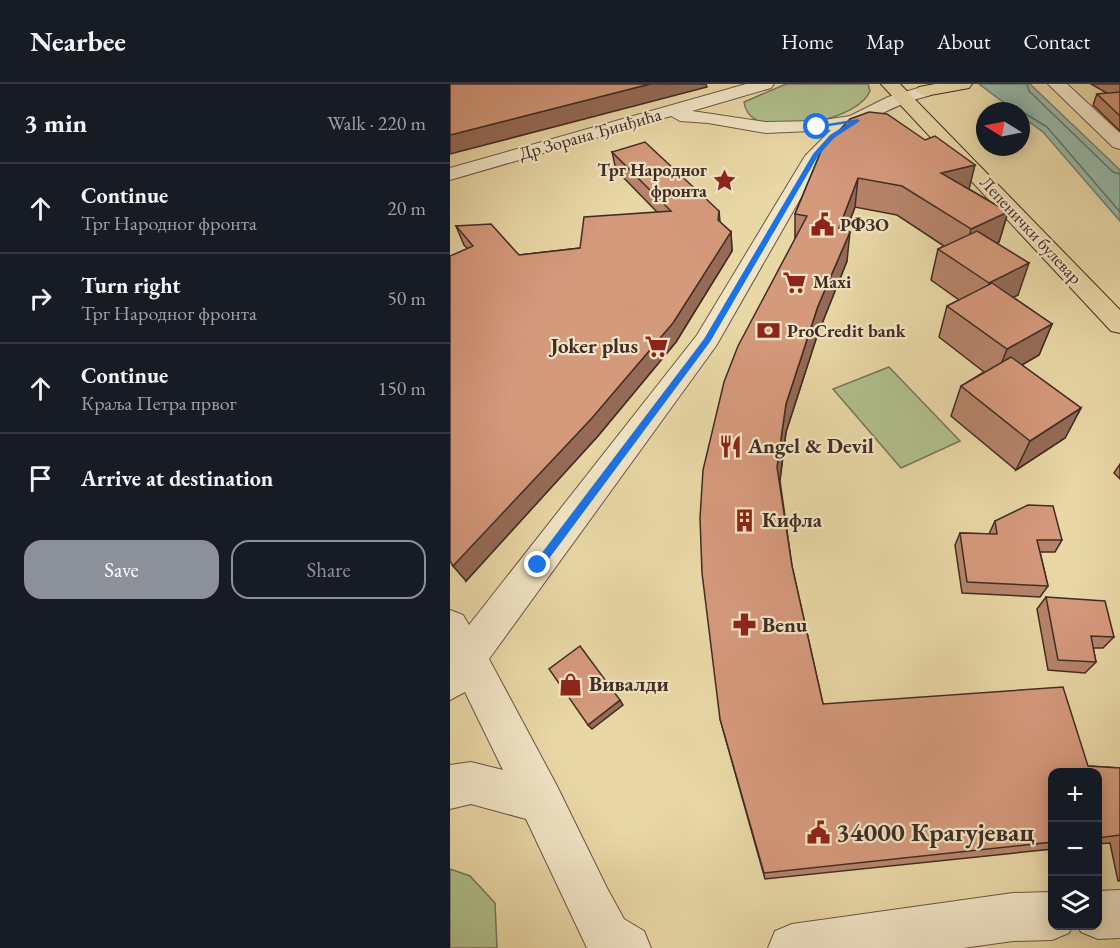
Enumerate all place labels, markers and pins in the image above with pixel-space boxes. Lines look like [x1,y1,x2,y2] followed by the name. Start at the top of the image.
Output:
[597,158,707,202] place label: Трг Народног фронта
[712,167,738,193] place icon: Трг Народног фронта
[809,212,835,238] public building icon: РФЗО
[840,213,889,236] place label: РФЗО
[782,269,808,295] supermarket icon: Maxi
[813,270,852,293] place label: Maxi
[756,318,782,344] bank icon: ProCredit bank
[787,319,907,342] place label: ProCredit bank
[549,332,638,359] place label: Joker plus
[643,333,669,359] supermarket icon: Joker plus
[747,432,874,459] place label: Angel & Devil
[717,433,743,459] restaurant icon: Angel & Devil
[762,506,823,533] place label: Кифла
[731,507,757,533] building icon: Кифла
[762,611,808,638] place label: Benu
[731,612,757,638] pharmacy icon: Benu
[589,670,669,697] place label: Вивалди
[558,671,584,697] shop icon: Вивалди
[836,815,1035,849] place label: 34000 Крагујевац
[805,819,831,845] public building icon: 34000 Крагујевац

